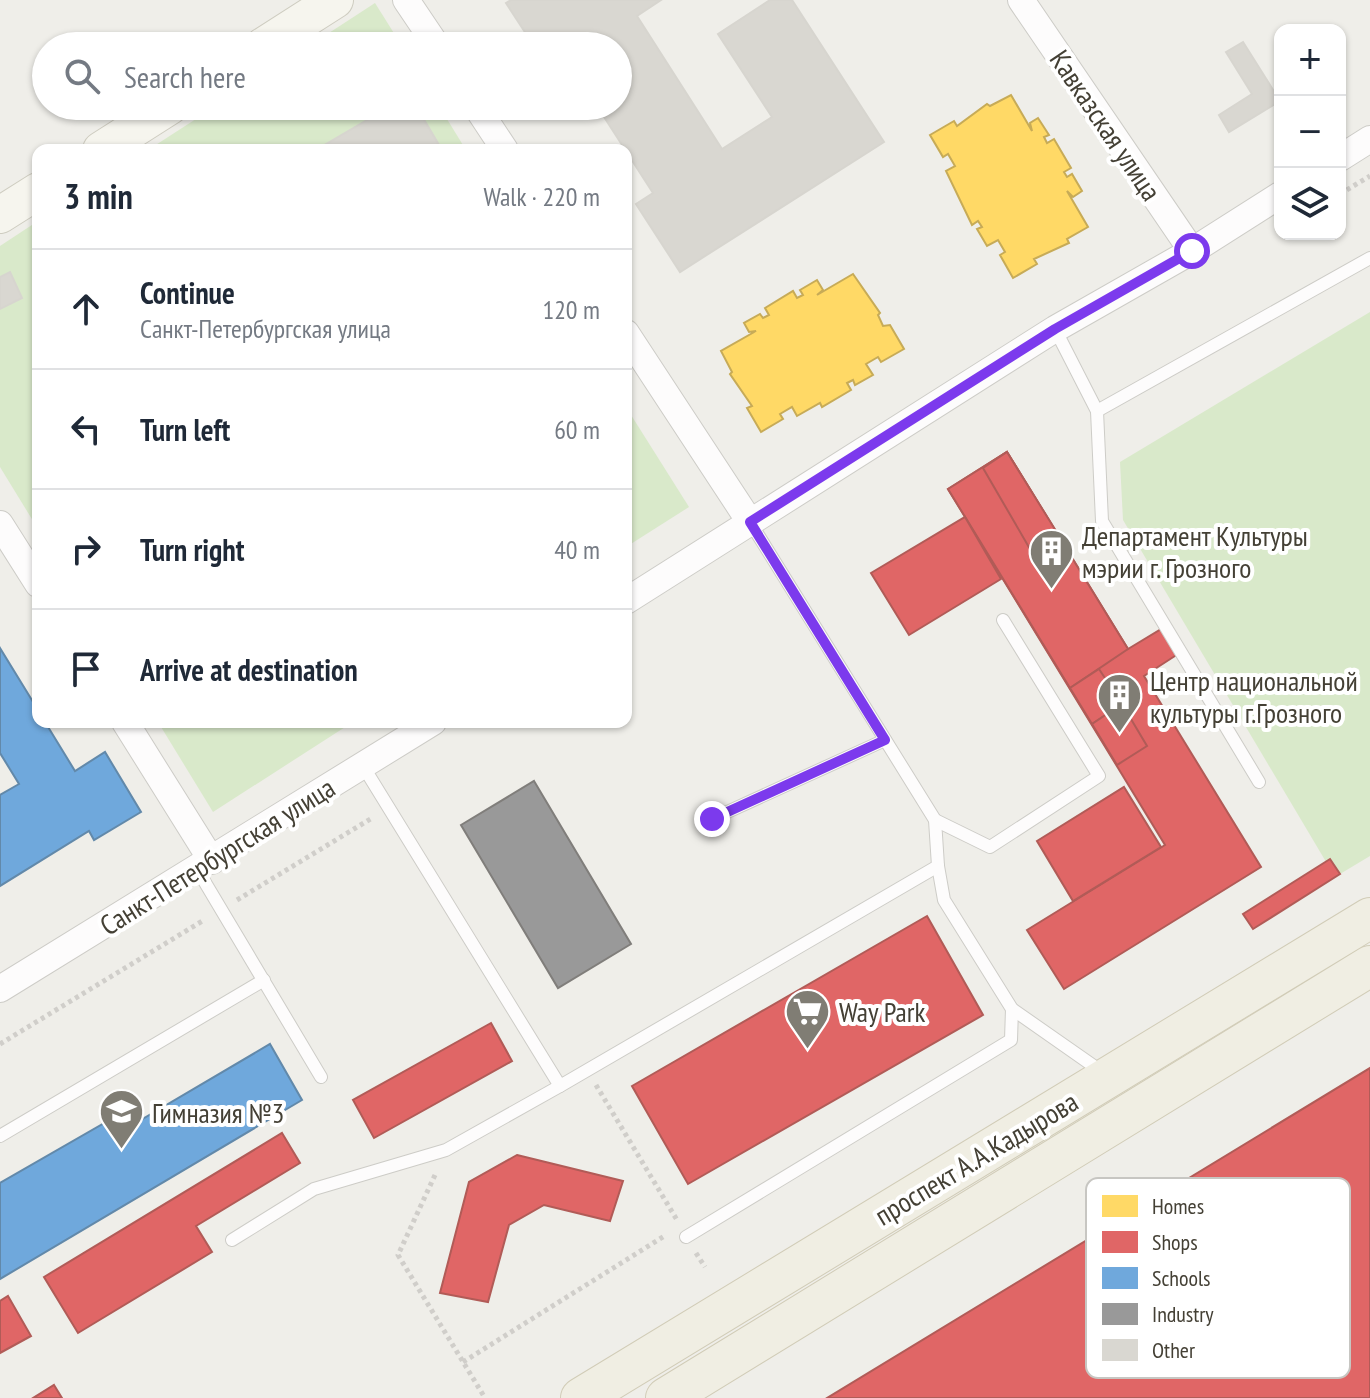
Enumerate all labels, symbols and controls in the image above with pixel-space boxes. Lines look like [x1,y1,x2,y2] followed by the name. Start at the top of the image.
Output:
[1274,24,1346,240] map controls
[1274,24,1346,96] button: +
[32,32,632,120] search box
[1042,42,1170,208] street label: Кавказская улица
[60,54,104,98] icon: search
[124,57,246,96] text: Search here
[1274,96,1346,168] button: −
[1274,168,1346,240] button: layers
[64,174,133,218] text: 3 min
[483,180,600,213] text: Walk · 220 m
[1174,233,1210,269] route start
[140,273,235,312] text: Continue
[64,287,108,331] icon: ahead
[542,293,600,326] text: 120 m
[140,312,391,345] text: Санкт-Петербургская улица
[64,407,108,451] icon: left
[140,410,230,449] text: Turn left
[554,413,600,446] text: 60 m
[1082,517,1308,586] place label: Департамент Культуры мэрии г. Грозного
[64,527,108,571] icon: right
[1027,527,1075,590] building icon: Департамент Культуры мэрии г. Грозного
[140,530,244,569] text: Turn right
[554,533,600,566] text: 40 m
[64,647,108,691] icon: arrive
[140,650,358,689] text: Arrive at destination
[1150,662,1358,731] place label: Центр национальной культуры г.Грозного
[1095,672,1143,735] building icon: Центр национальной культуры г.Грозного
[93,769,341,943] street label: Санкт-Петербургская улица
[694,801,730,837] route end
[784,987,832,1050] supermarket icon: Way Park
[839,993,925,1030] place label: Way Park
[868,1083,1084,1233] street label: проспект А.А.Кадырова
[97,1088,145,1151] school or university icon: Гимназия №3
[152,1094,284,1131] place label: Гимназия №3
[1086,1178,1350,1378] legend
[1152,1192,1204,1220] text: Homes
[1152,1228,1198,1256] text: Shops
[1152,1264,1211,1292] text: Schools
[1152,1300,1214,1328] text: Industry
[1152,1336,1195,1364] text: Other

